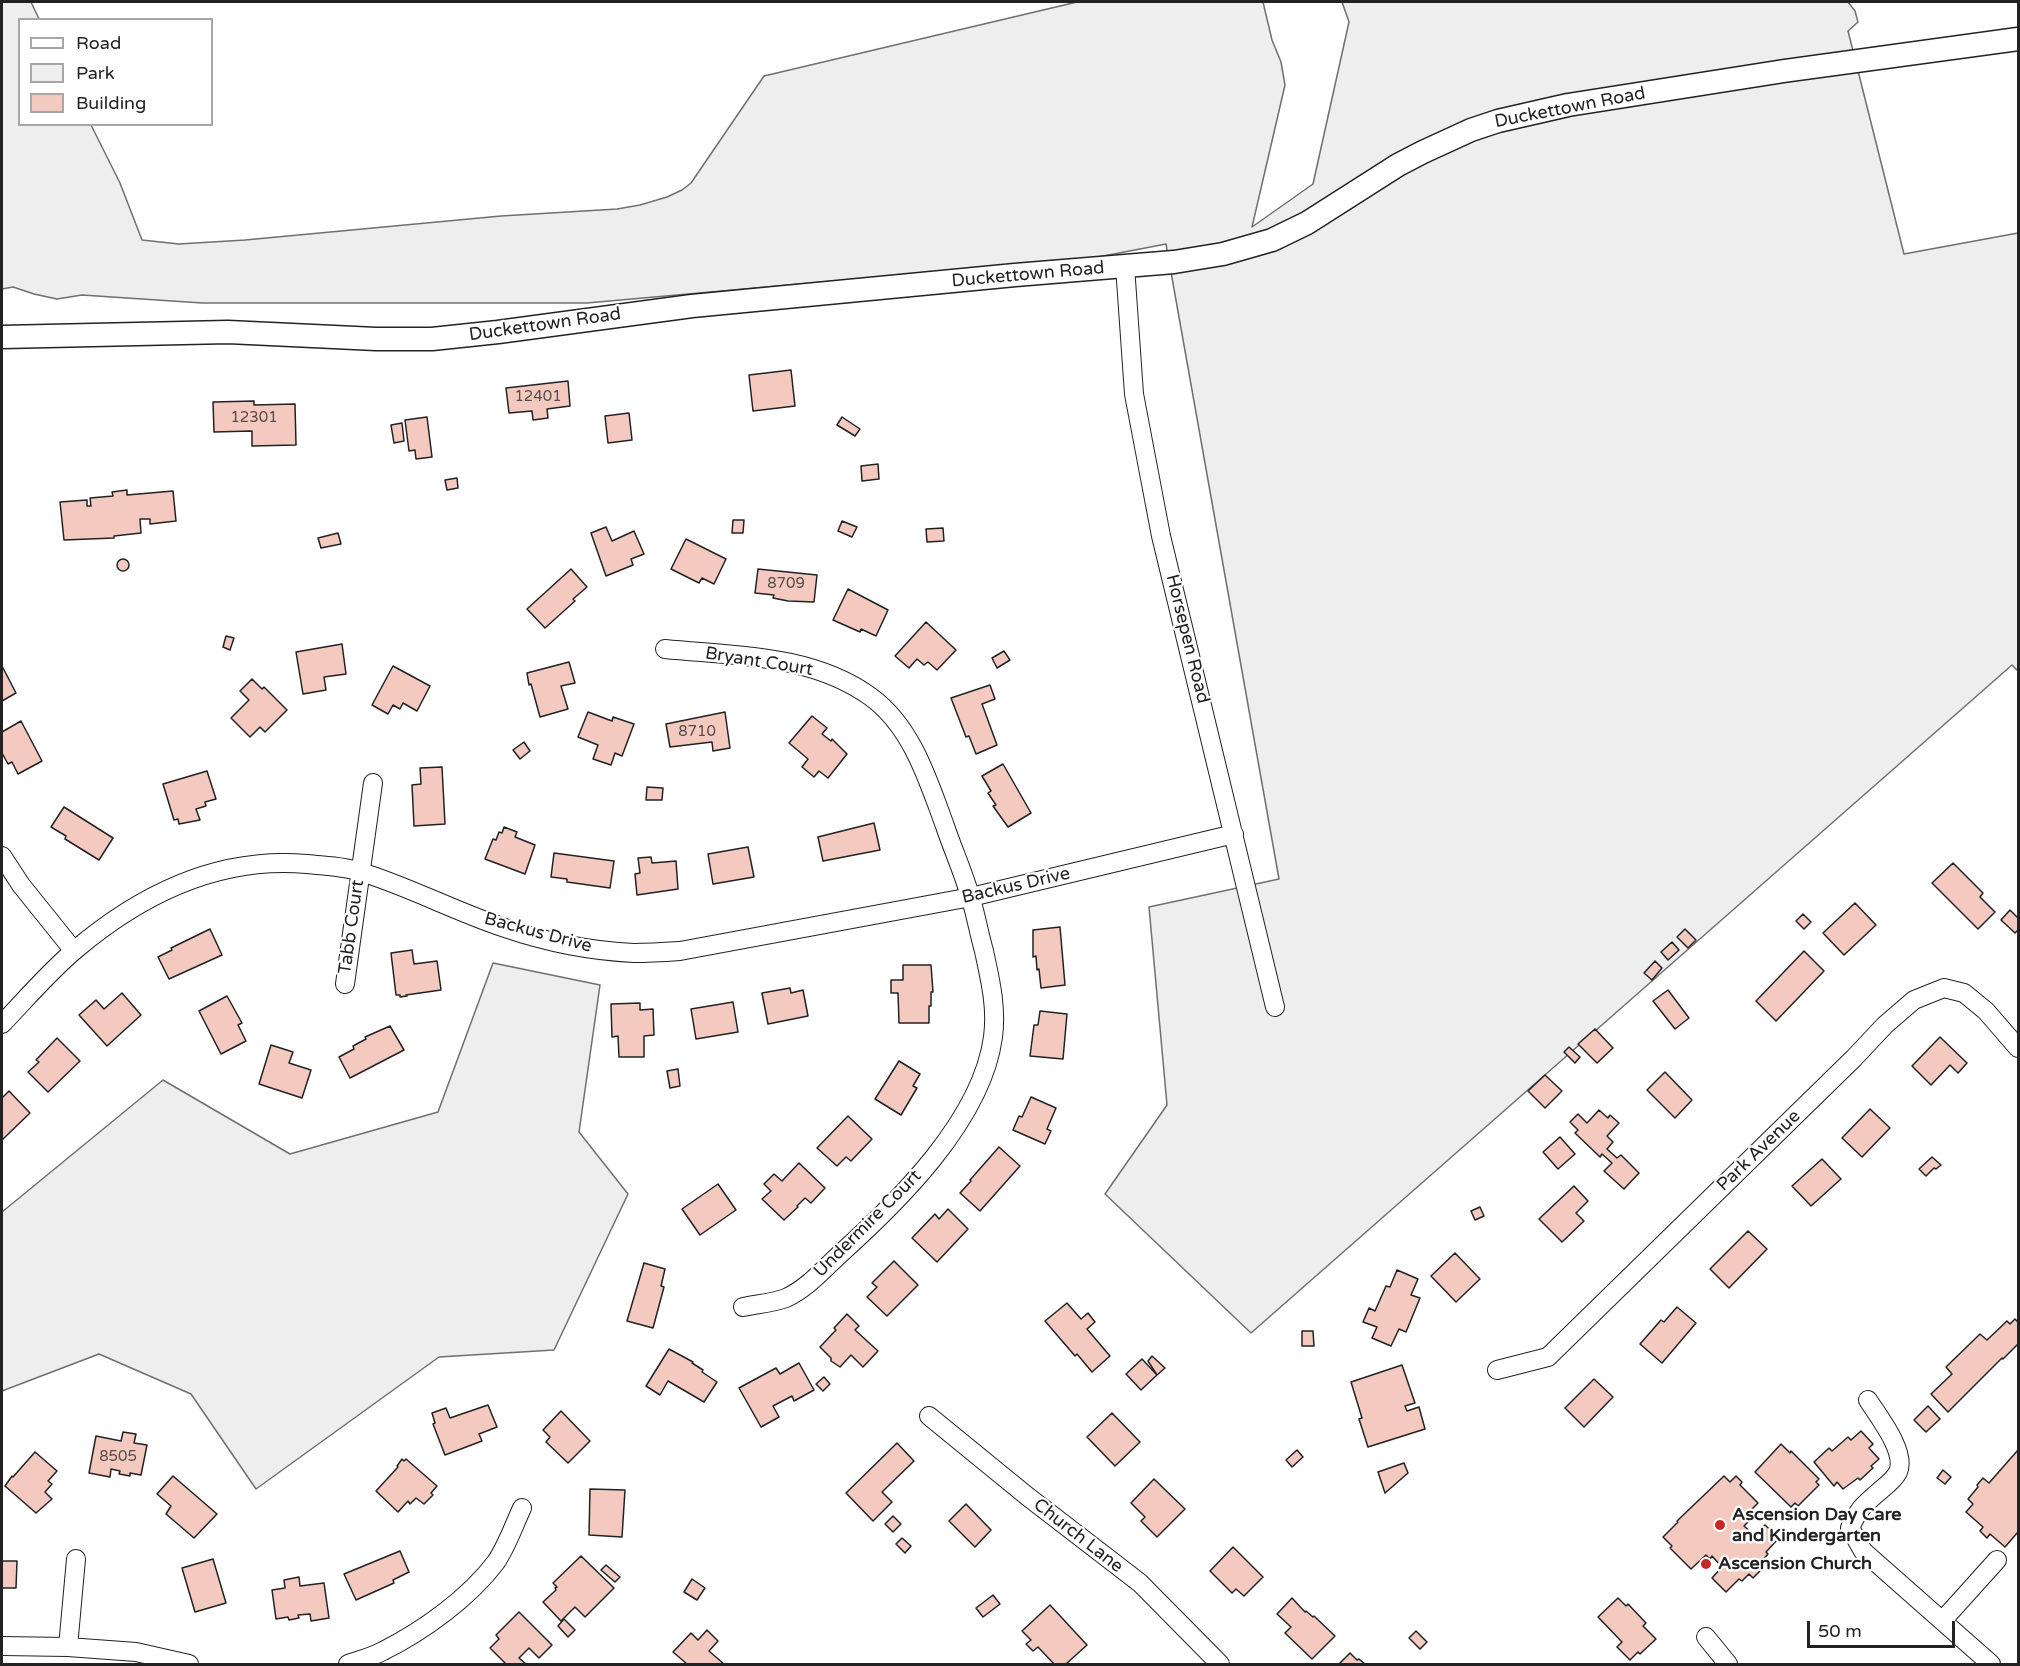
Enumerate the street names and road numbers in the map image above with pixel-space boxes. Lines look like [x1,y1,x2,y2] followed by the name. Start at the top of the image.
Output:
[1493,83,1647,133] street label: Duckettown Road
[951,258,1105,292] street label: Duckettown Road
[468,304,622,346] street label: Duckettown Road
[1161,572,1213,706] street label: Horsepen Road
[703,643,815,681] street label: Bryant Court
[960,863,1072,909] street label: Backus Drive
[335,878,369,976] street label: Tabb Court
[482,908,594,958] street label: Backus Drive
[1713,1106,1805,1196] street label: Park Avenue
[810,1166,926,1282] street label: Undermire Court
[1029,1494,1127,1578] street label: Church Lane

